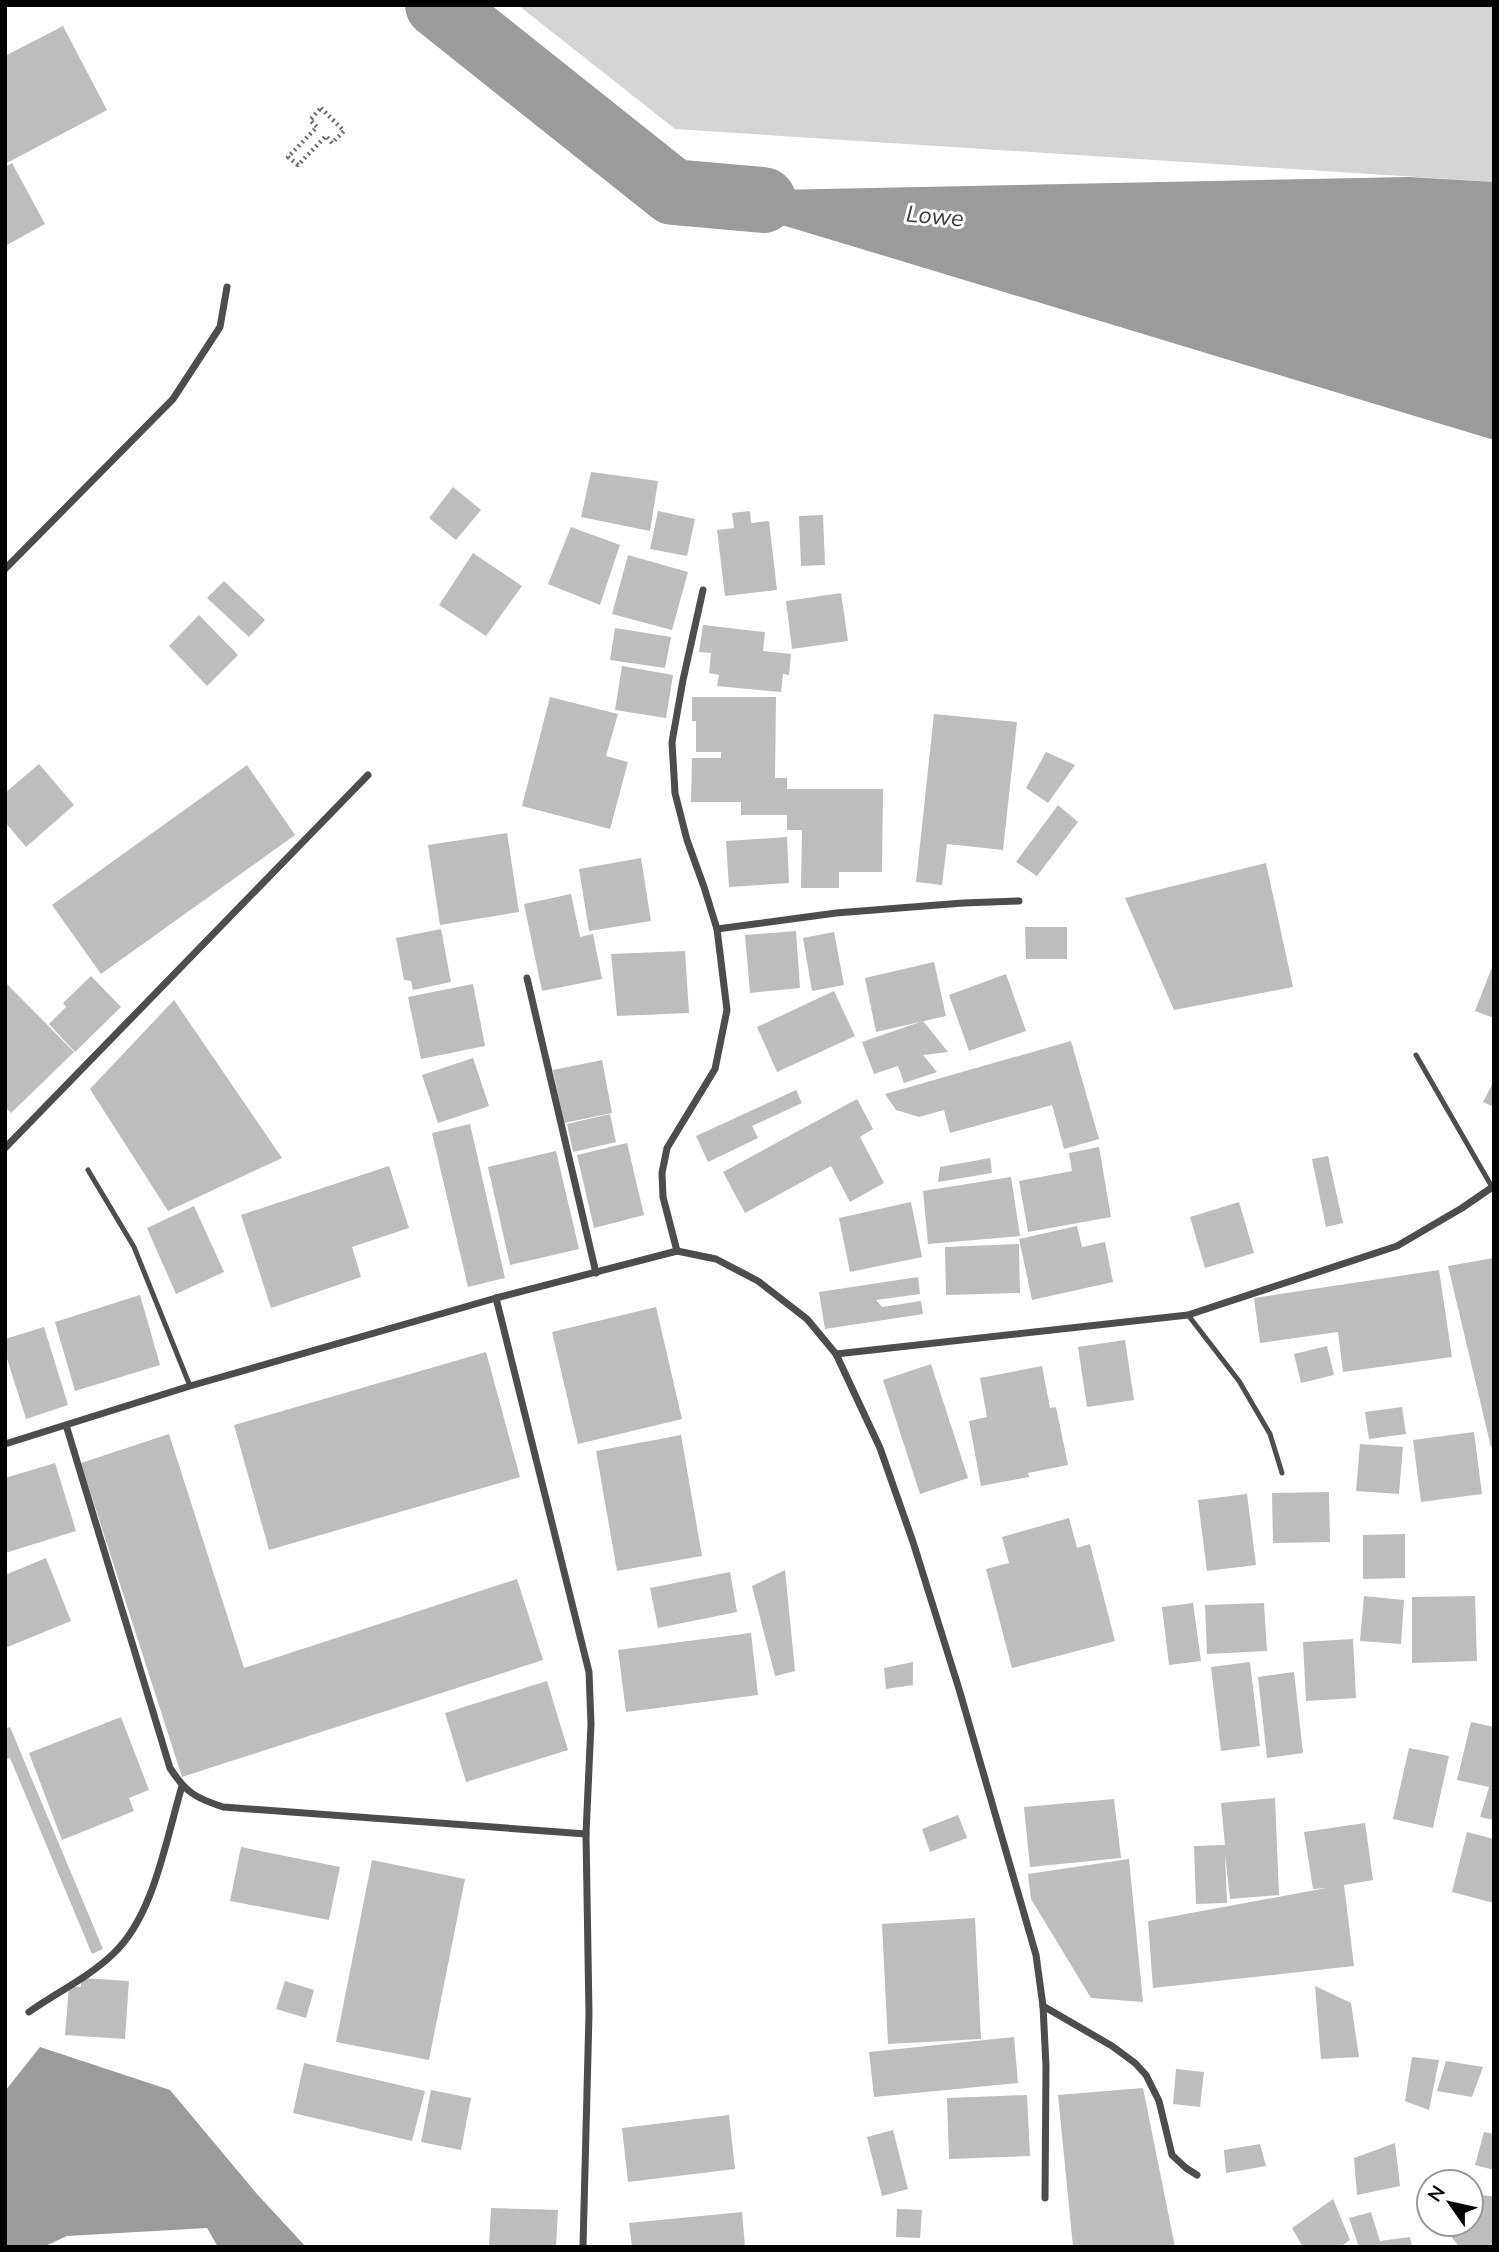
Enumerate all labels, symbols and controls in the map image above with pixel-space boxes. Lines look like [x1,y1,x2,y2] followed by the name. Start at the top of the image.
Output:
[905,199,965,232] water label: Lowe
[1415,2168,1485,2238] north arrow
[1422,2181,1450,2206] text: N

